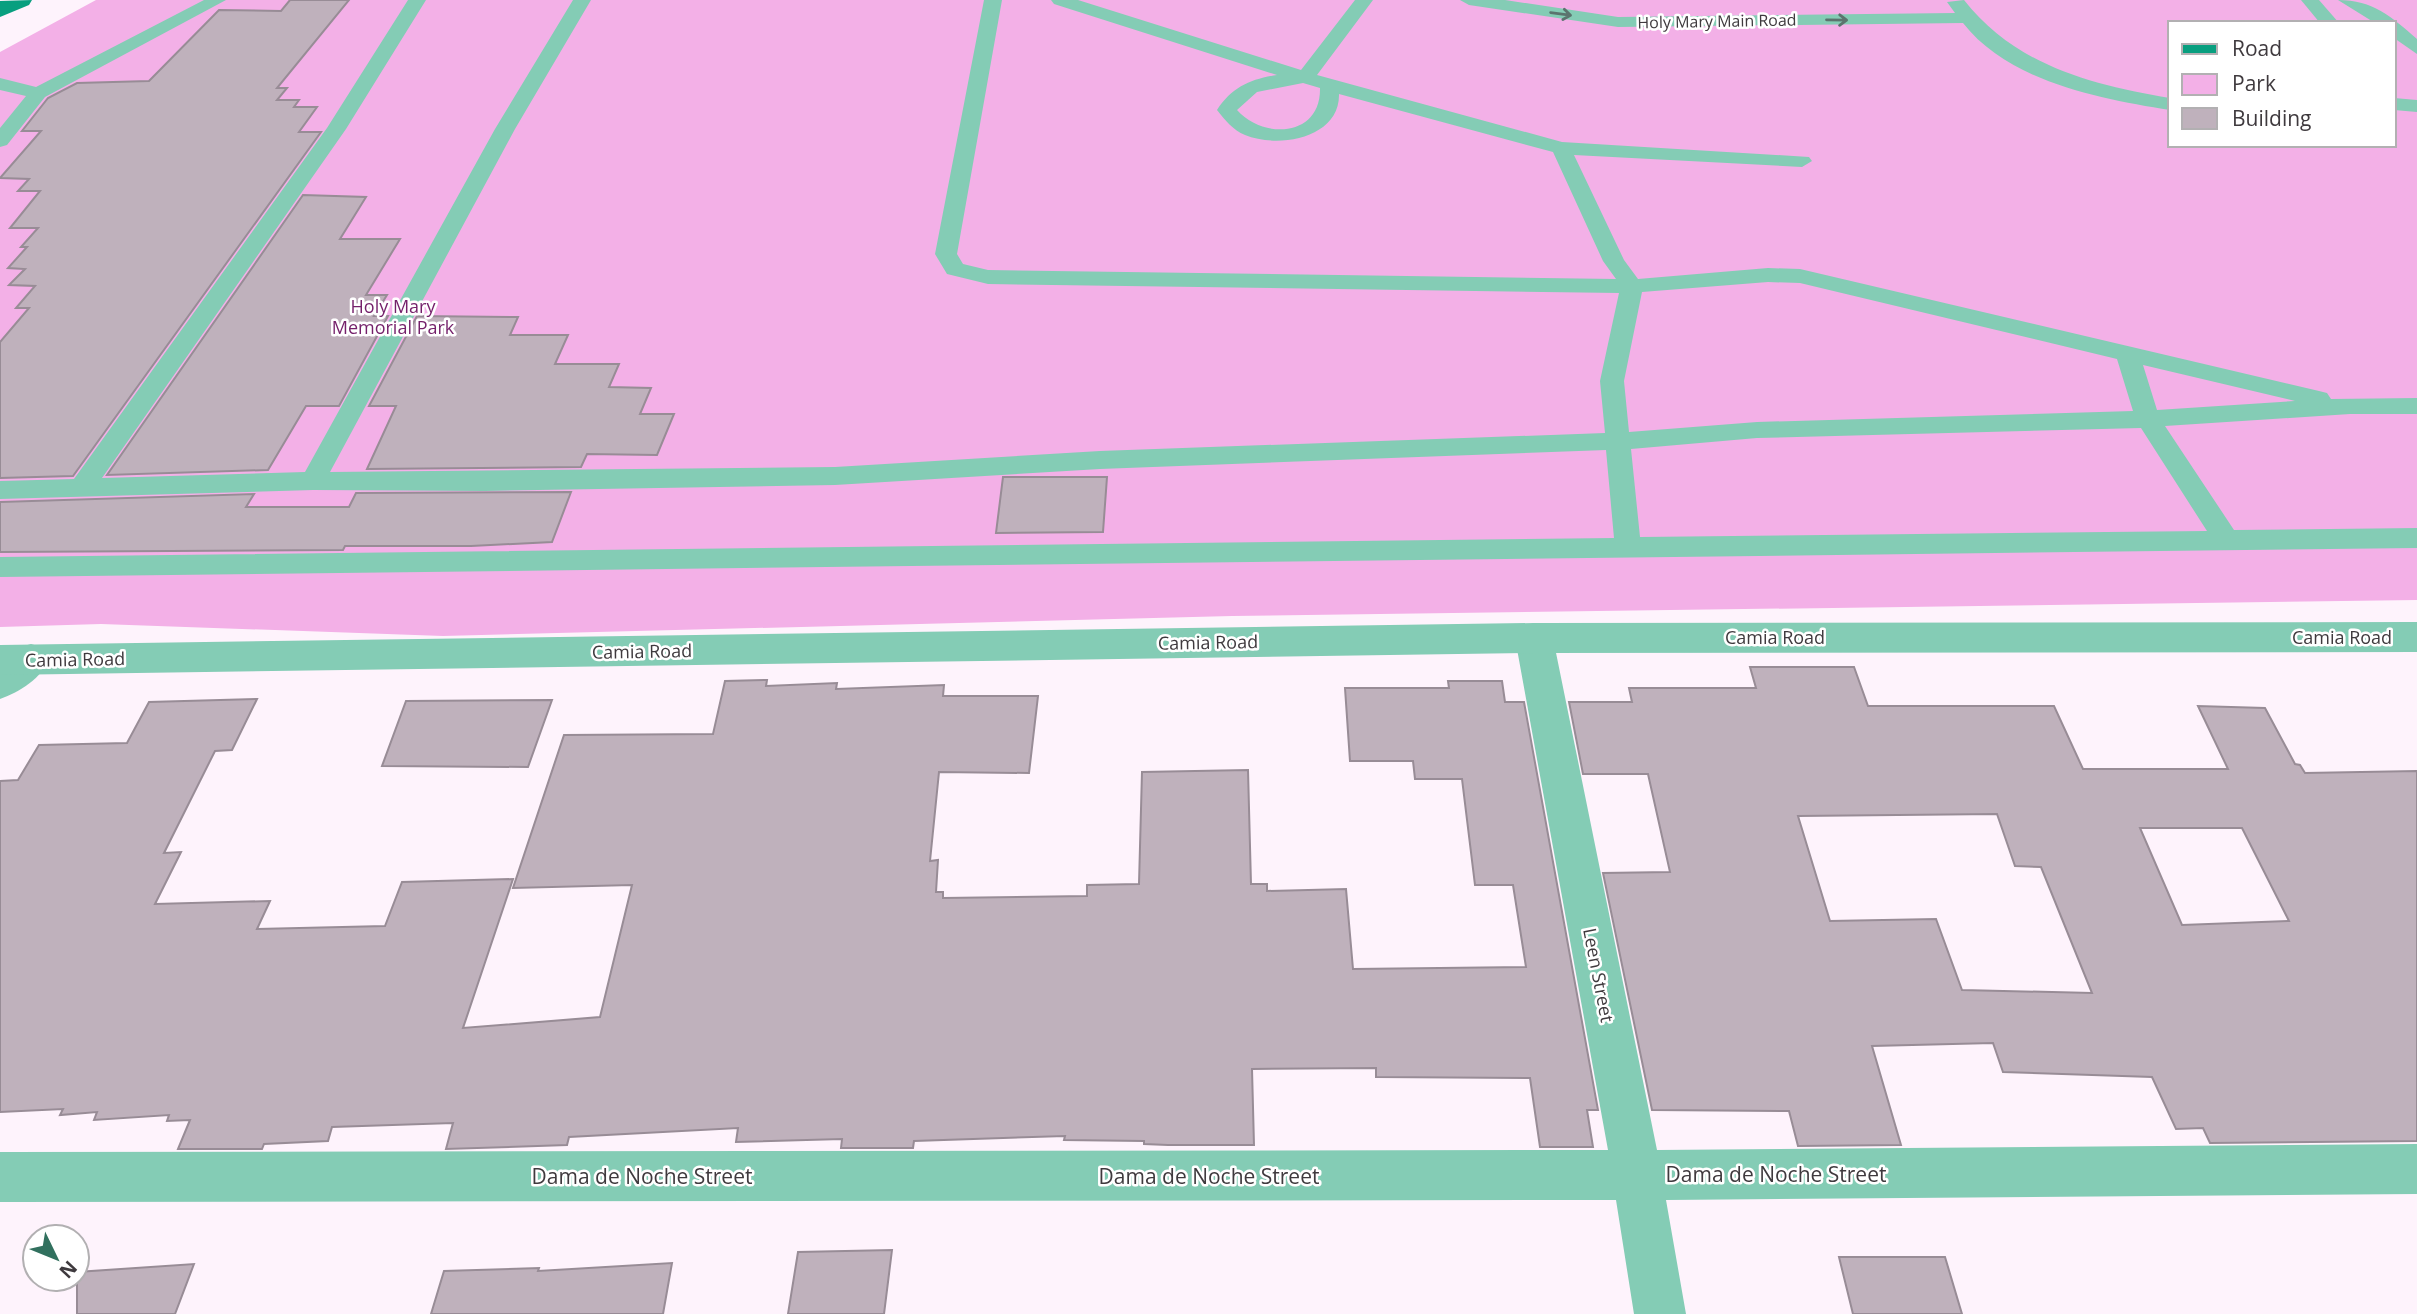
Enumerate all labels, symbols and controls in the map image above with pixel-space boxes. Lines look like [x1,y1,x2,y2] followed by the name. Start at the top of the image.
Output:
[1549,8,1572,21] one-way arrow
[1637,9,1797,33] street label: Holy Mary Main Road
[1825,13,1848,26] one-way arrow
[2168,21,2396,147] legend
[2232,34,2282,62] text: Road
[2232,69,2276,97] text: Park
[2232,104,2311,132] text: Building
[332,294,455,339] park label: Holy Mary Memorial Park
[1725,625,1825,649] street label: Camia Road
[2292,625,2392,649] street label: Camia Road
[1158,629,1258,655] street label: Camia Road
[592,638,692,664] street label: Camia Road
[25,646,125,672] street label: Camia Road
[1578,926,1620,1024] street label: Leen Street
[1666,1160,1886,1188] street label: Dama de Noche Street
[532,1162,752,1190] street label: Dama de Noche Street
[1099,1162,1319,1190] street label: Dama de Noche Street
[21,1223,91,1293] north arrow
[54,1255,83,1284] text: N

